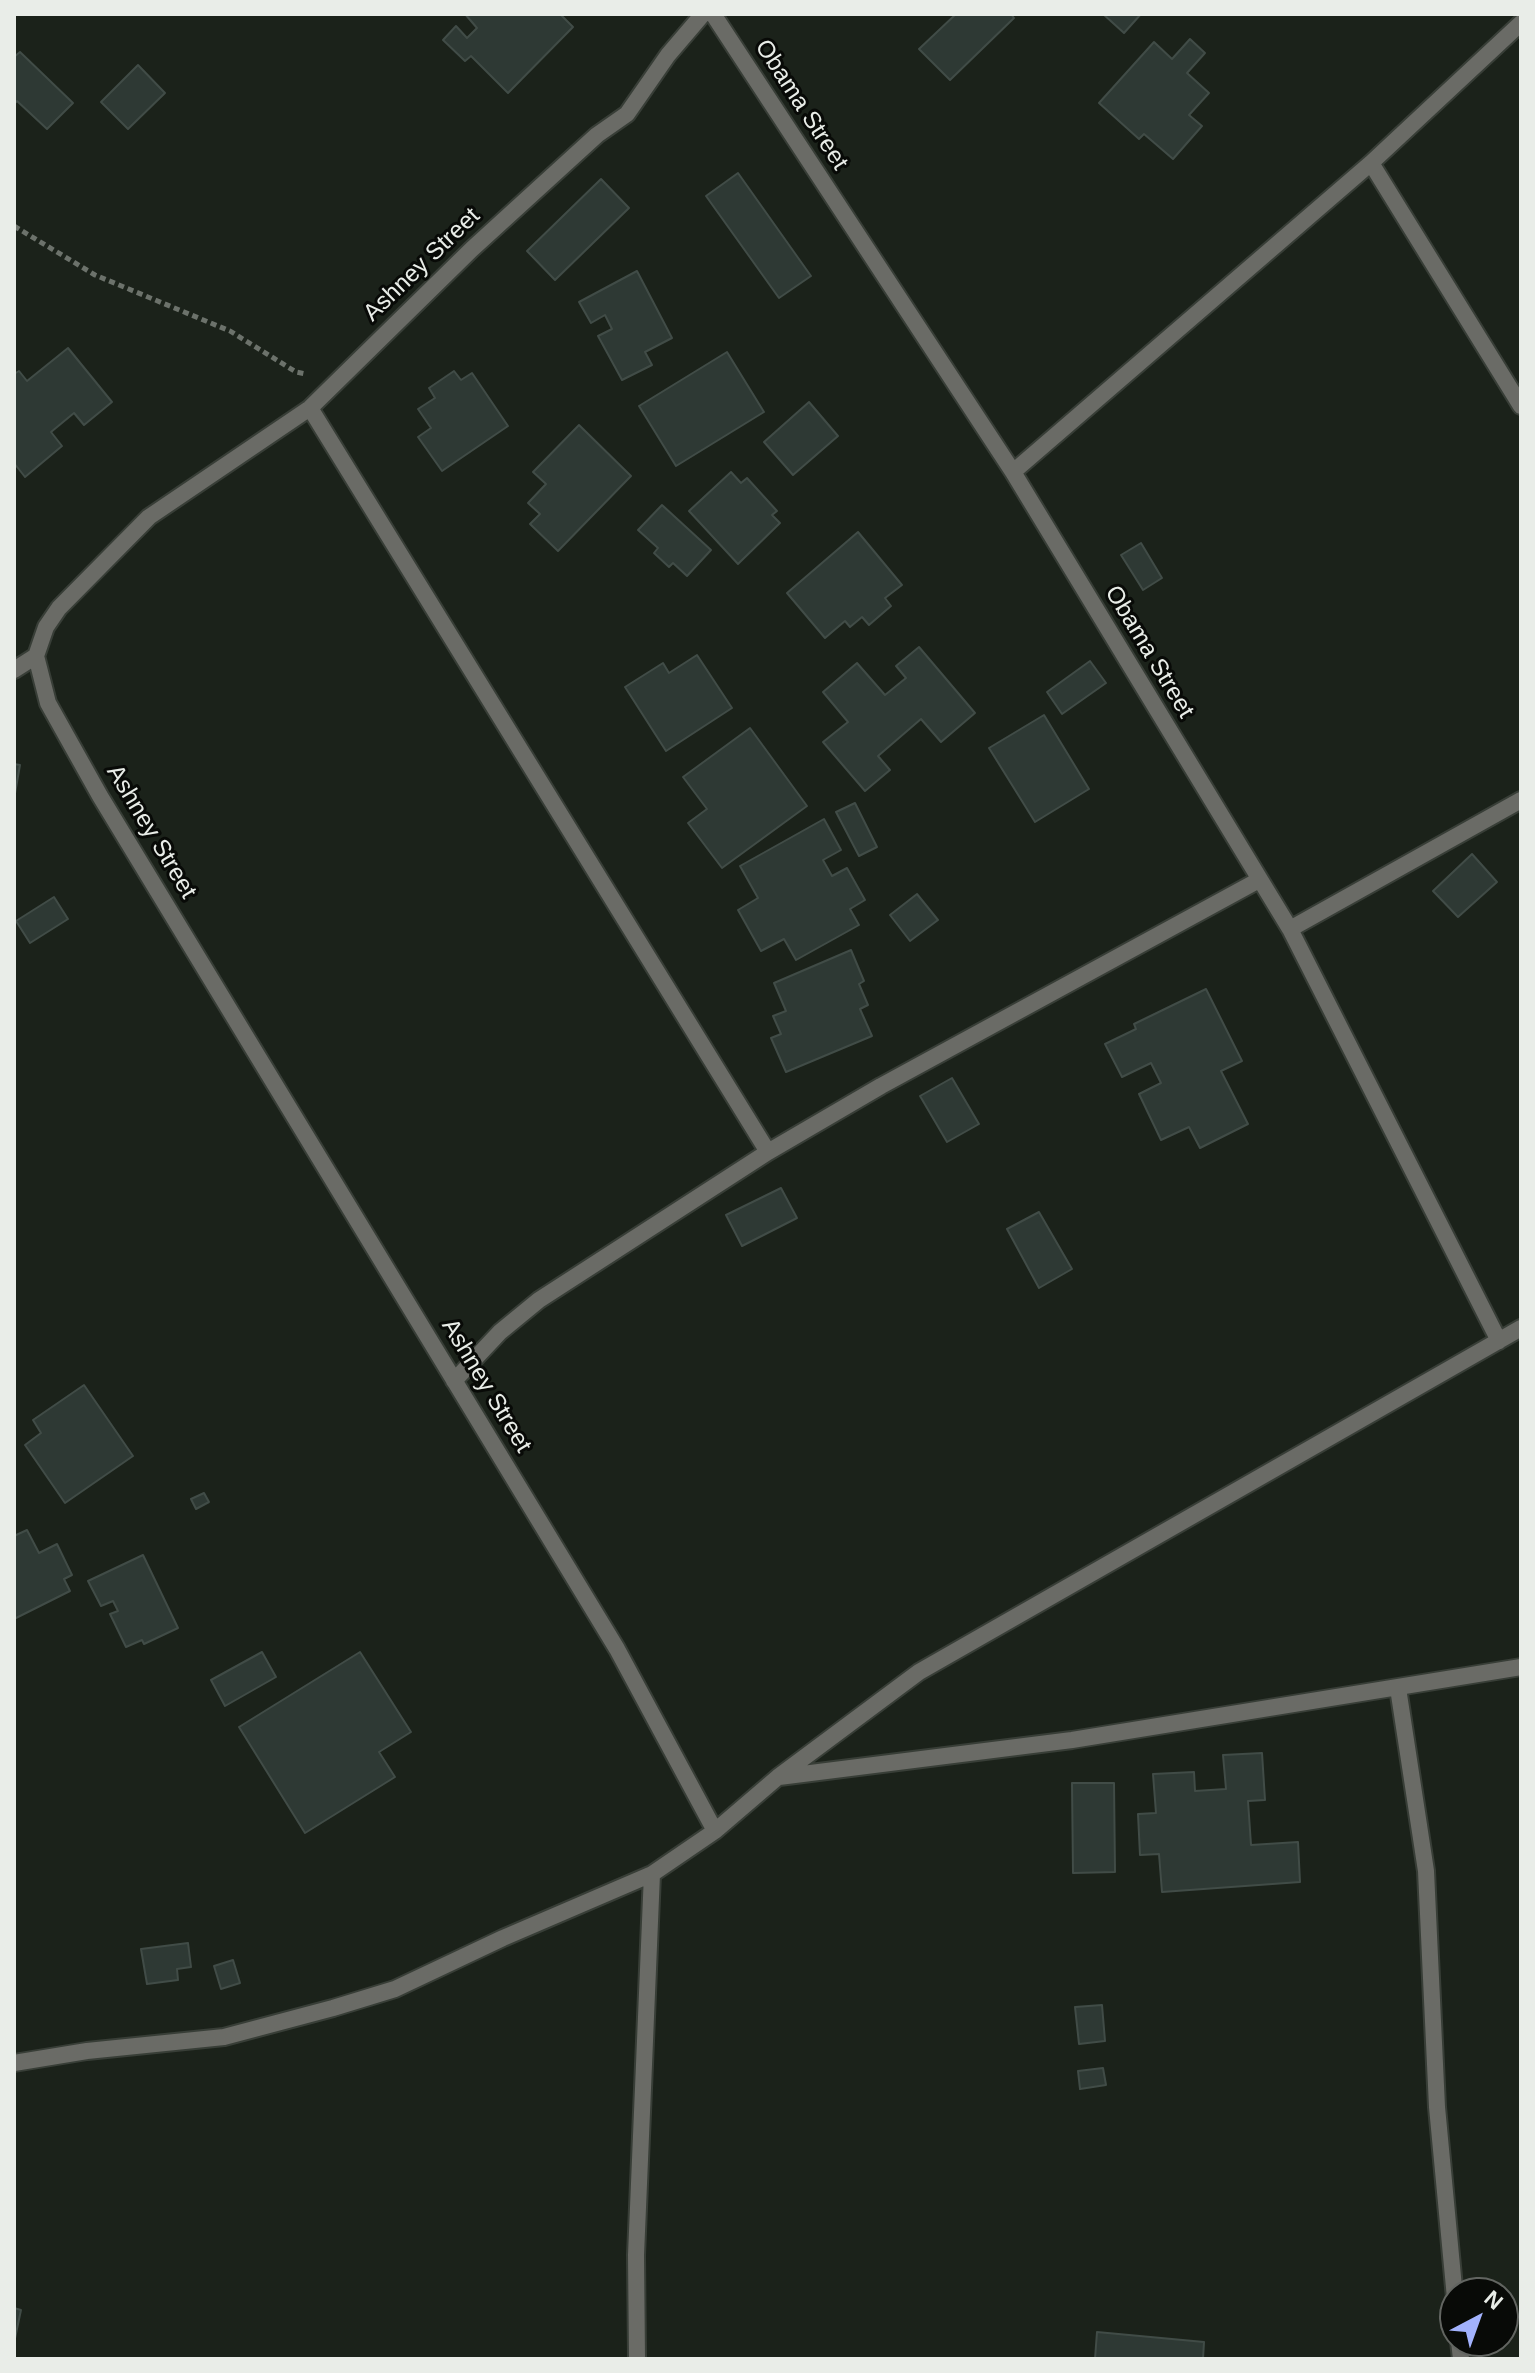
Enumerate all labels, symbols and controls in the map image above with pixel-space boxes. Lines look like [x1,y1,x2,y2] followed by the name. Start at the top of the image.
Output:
[748,35,854,175] street label: Obama Street
[358,202,486,328] street label: Ashney Street
[1098,581,1200,723] street label: Obama Street
[100,760,202,904] street label: Ashney Street
[435,1314,537,1458] street label: Ashney Street
[1439,2277,1519,2357] north arrow
[1480,2285,1508,2315] text: N

